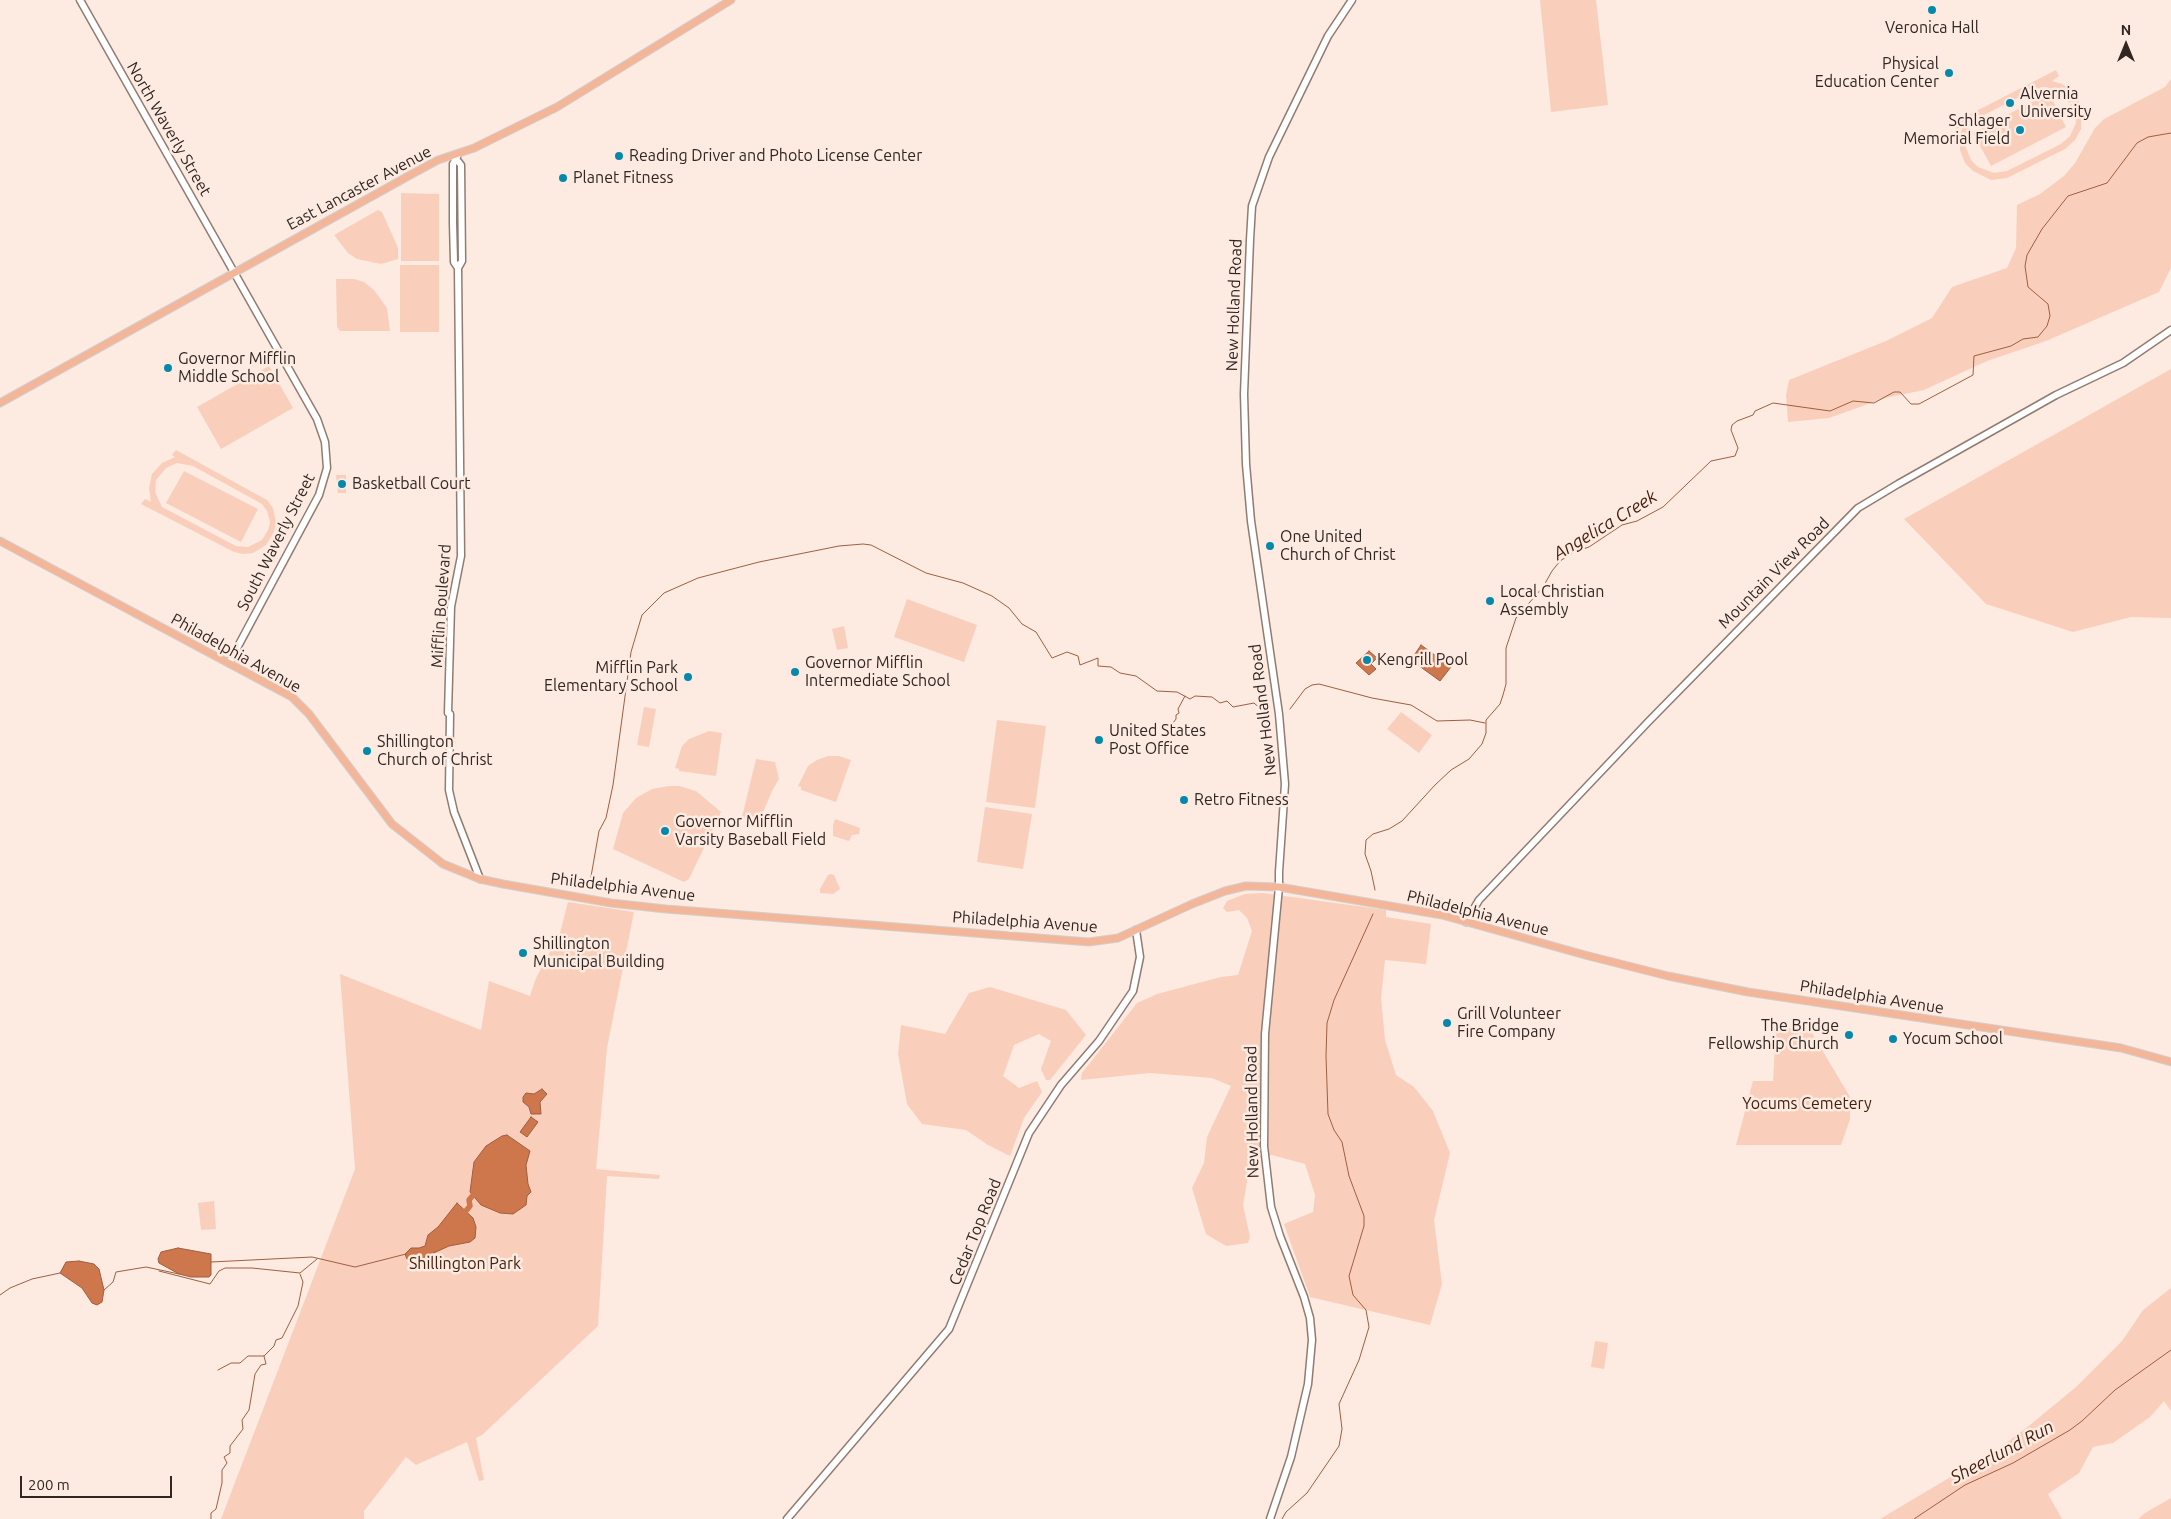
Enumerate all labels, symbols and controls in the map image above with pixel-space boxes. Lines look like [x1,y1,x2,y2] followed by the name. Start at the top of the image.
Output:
[1926,4,1938,16] marker: Veronica Hall
[1885,18,1979,38] place label: Veronica Hall
[2101,20,2151,70] north arrow
[2121,22,2131,38] text: N
[1815,54,1939,92] place label: Physical Education Center
[123,59,215,199] street label: North Waverly Street
[1943,67,1955,79] marker: Physical Education Center
[2020,84,2091,122] place label: Alvernia University
[2004,97,2016,109] marker: Alvernia University
[1903,111,2010,149] place label: Schlager Memorial Field
[2014,124,2026,136] marker: Schlager Memorial Field
[283,142,435,234] street label: East Lancaster Avenue
[629,146,922,166] place label: Reading Driver and Photo License Center
[613,150,625,162] marker: Reading Driver and Photo License Center
[573,168,673,188] place label: Planet Fitness
[557,172,569,184] marker: Planet Fitness
[1222,238,1246,372] street label: New Holland Road
[178,349,296,387] place label: Governor Mifflin Middle School
[162,362,174,374] marker: Governor Mifflin Middle School
[233,470,319,614] street label: South Waverly Street
[352,474,471,494] place label: Basketball Court
[336,478,348,490] marker: Basketball Court
[1549,485,1661,565] water label: Angelica Creek
[1715,514,1833,632] street label: Mountain View Road
[1280,527,1396,565] place label: One United Church of Christ
[1264,540,1276,552] marker: One United Church of Christ
[427,543,455,669] street label: Mifflin Boulevard
[1500,582,1604,620] place label: Local Christian Assembly
[1484,595,1496,607] marker: Local Christian Assembly
[168,609,304,697] street label: Philadelphia Avenue
[1245,643,1281,777] street label: New Holland Road
[1377,650,1468,670] place label: Kengrill Pool
[805,653,950,691] place label: Governor Mifflin Intermediate School
[1361,654,1373,666] marker: Kengrill Pool
[544,658,678,696] place label: Mifflin Park Elementary School
[789,666,801,678] marker: Governor Mifflin Intermediate School
[682,671,694,683] marker: Mifflin Park Elementary School
[1109,721,1206,759] place label: United States Post Office
[377,732,493,770] place label: Shillington Church of Christ
[1093,734,1105,746] marker: United States Post Office
[361,745,373,757] marker: Shillington Church of Christ
[1194,790,1289,810] place label: Retro Fitness
[1178,794,1190,806] marker: Retro Fitness
[675,812,826,850] place label: Governor Mifflin Varsity Baseball Field
[659,825,671,837] marker: Governor Mifflin Varsity Baseball Field
[550,869,696,905] street label: Philadelphia Avenue
[1405,886,1551,940] street label: Philadelphia Avenue
[952,907,1098,937] street label: Philadelphia Avenue
[533,934,665,972] place label: Shillington Municipal Building
[517,947,529,959] marker: Shillington Municipal Building
[1799,976,1945,1018] street label: Philadelphia Avenue
[1457,1004,1561,1042] place label: Grill Volunteer Fire Company
[1708,1016,1839,1054] place label: The Bridge Fellowship Church
[1441,1017,1453,1029] marker: Grill Volunteer Fire Company
[1843,1029,1855,1041] marker: The Bridge Fellowship Church
[1903,1029,2003,1049] place label: Yocum School
[1887,1033,1899,1045] marker: Yocum School
[1241,1046,1263,1178] street label: New Holland Road
[1742,1094,1872,1114] park label: Yocums Cemetery
[945,1176,1005,1288] street label: Cedar Top Road
[409,1254,521,1274] park label: Shillington Park
[1947,1416,2057,1488] water label: Sheerlund Run
[22,1466,175,1498] scale bar
[28,1476,70,1493] text: 200 m

